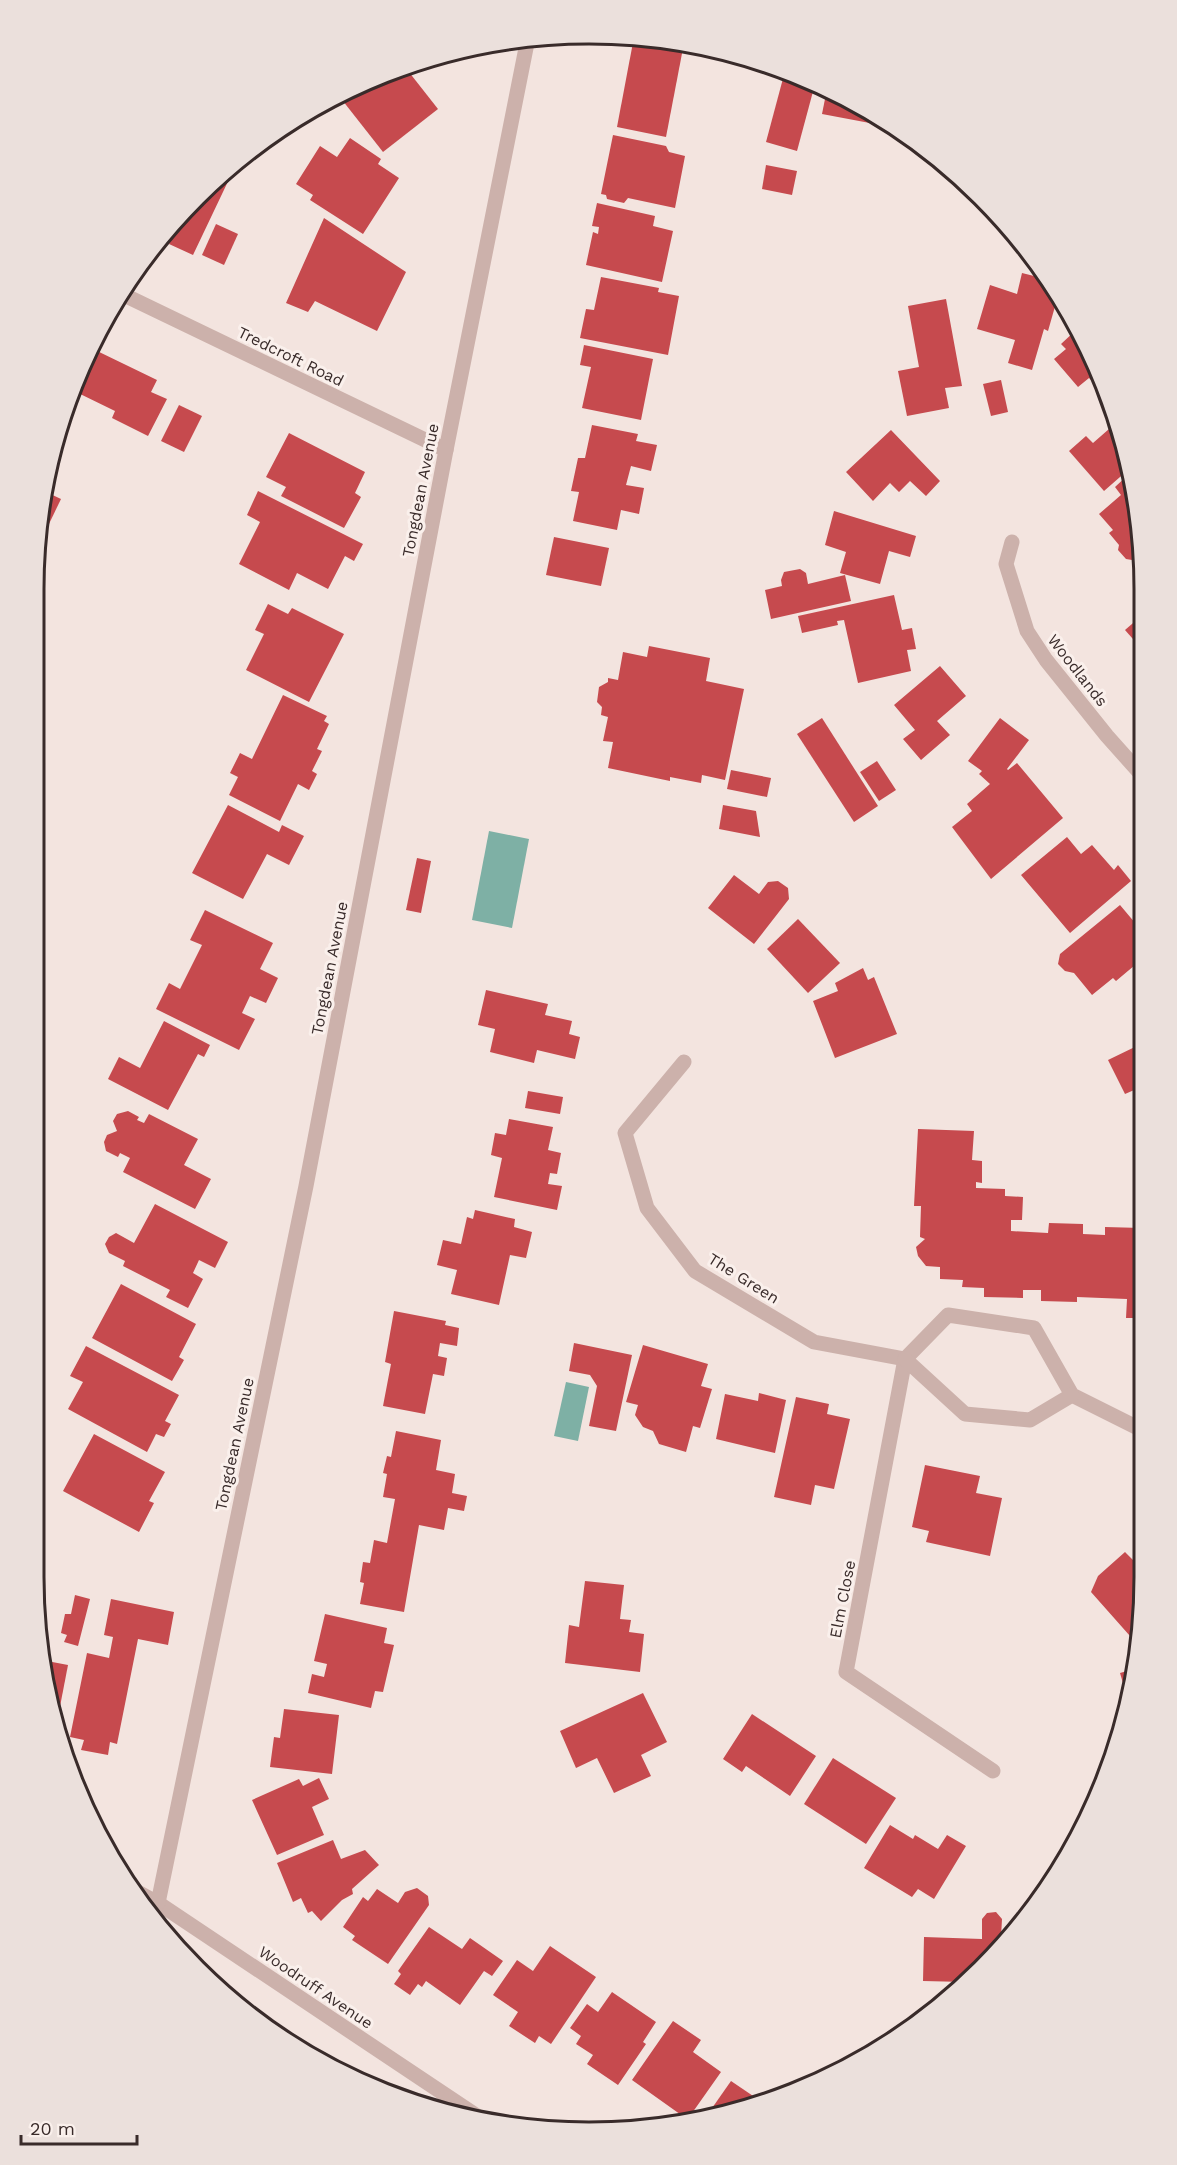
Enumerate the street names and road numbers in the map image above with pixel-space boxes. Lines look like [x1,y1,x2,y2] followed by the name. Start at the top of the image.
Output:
[235,323,347,390] street label: Tredcroft Road
[398,422,443,558] street label: Tongdean Avenue
[1044,630,1112,710] street label: Woodlands
[307,900,352,1036] street label: Tongdean Avenue
[705,1249,783,1308] street label: The Green
[211,1376,258,1512] street label: Tongdean Avenue
[826,1559,859,1640] street label: Elm Close
[255,1942,377,2033] street label: Woodruff Avenue

